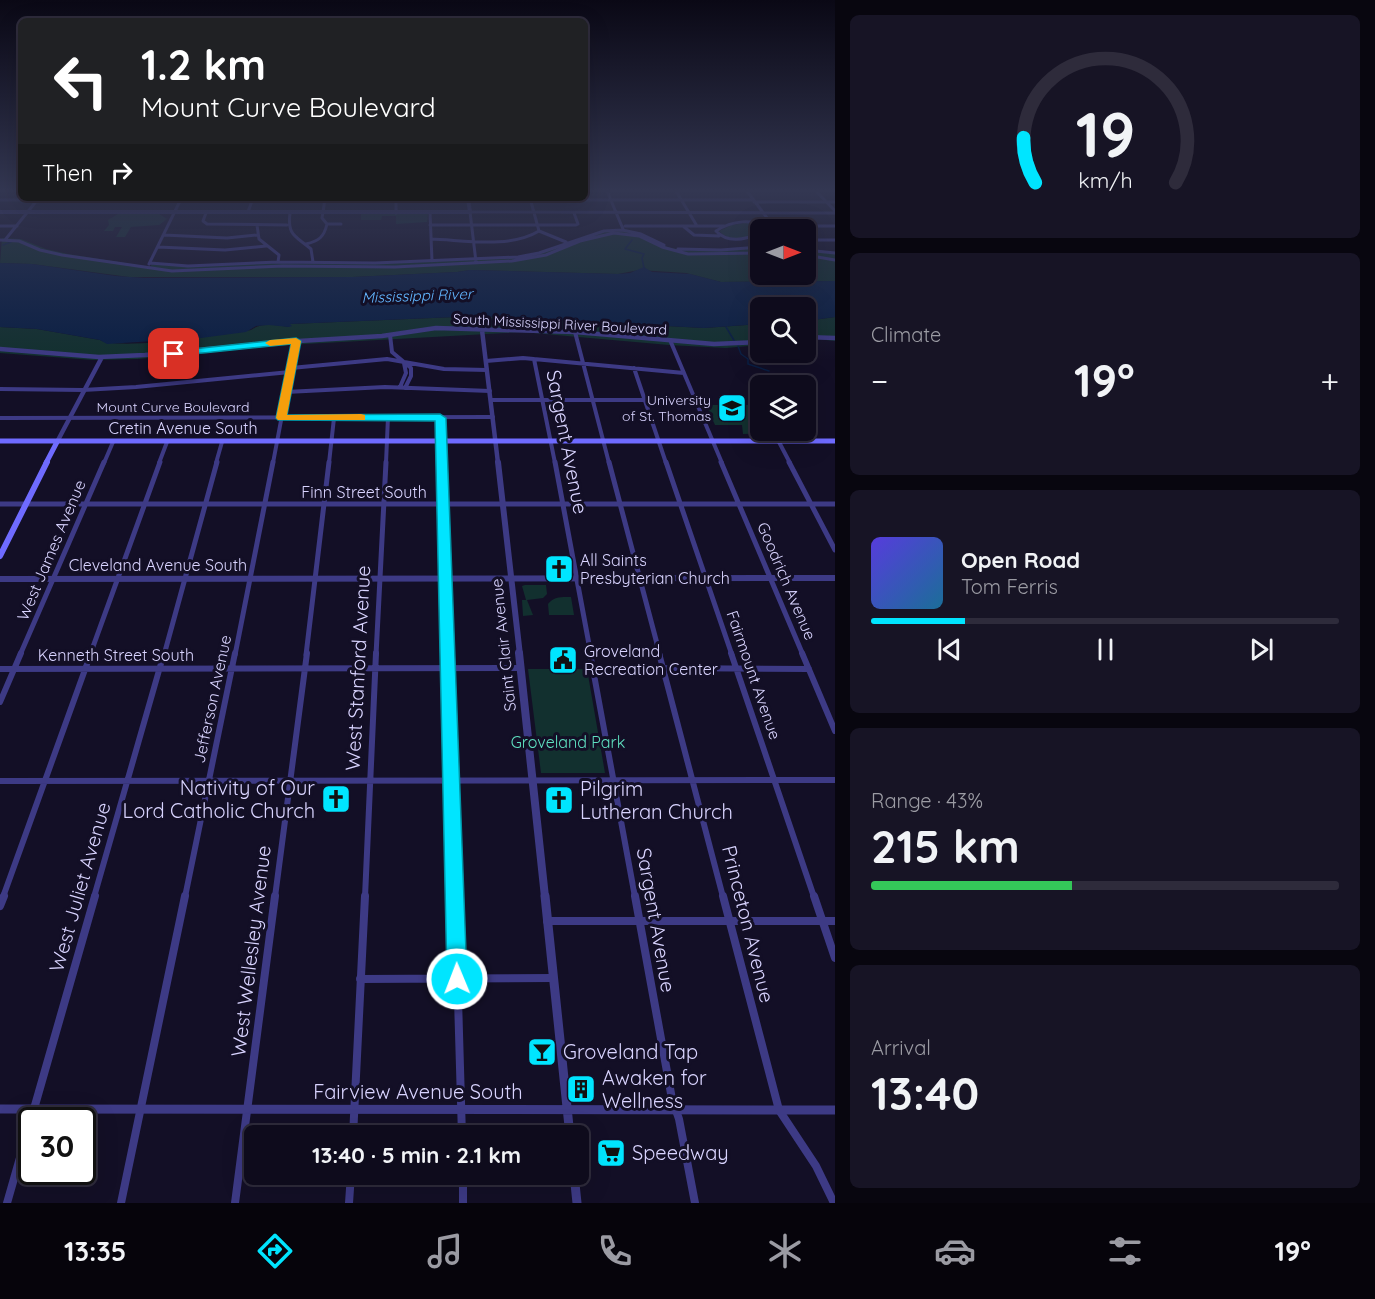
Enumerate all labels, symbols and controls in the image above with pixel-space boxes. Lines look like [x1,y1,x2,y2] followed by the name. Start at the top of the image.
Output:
[141,38,266,91] text: 1.2 km
[42,42,120,120] icon: left
[141,90,436,124] text: Mount Curve Boulevard
[1075,95,1135,173] text: 19
[105,156,138,189] icon: right
[42,159,93,187] text: Then
[1078,168,1132,194] text: km/h
[750,219,816,285] north arrow
[750,219,816,441] map controls
[361,284,475,307] water label: Mississippi River
[750,297,816,363] button: search
[453,309,667,339] street label: South Mississippi River Boulevard
[871,322,941,347] text: Climate
[148,328,199,379] pin
[157,337,190,370] icon: arrive
[1074,352,1135,408] text: 19°
[871,360,888,401] text: −
[1320,360,1339,401] text: +
[541,368,594,516] street label: Sargent Avenue
[750,375,816,441] button: layers
[622,391,711,425] place label: University of St. Thomas
[716,392,748,424] school or university icon: University of St. Thomas
[97,398,249,416] street label: Mount Curve Boulevard
[108,418,258,438] street label: Cretin Avenue South
[12,477,90,623] street label: West James Avenue
[301,482,427,502] street label: Finn Street South
[753,519,821,643] street label: Goodrich Avenue
[961,546,1080,574] text: Open Road
[580,550,730,588] place label: All Saints Presbyterian Church
[543,553,575,585] church icon: All Saints Presbyterian Church
[69,555,247,575] street label: Cleveland Avenue South
[340,565,375,771] street label: West Stanford Avenue
[961,574,1058,599] text: Tom Ferris
[486,577,520,713] street label: Saint Clair Avenue
[723,608,785,742] street label: Fairmount Avenue
[189,633,235,765] street label: Jefferson Avenue
[933,633,966,666] icon: previous
[1089,633,1122,666] icon: pause
[1245,633,1278,666] icon: next
[584,641,718,679] place label: Groveland Recreation Center
[547,644,579,676] public building icon: Groveland Recreation Center
[38,645,194,665] street label: Kenneth Street South
[511,732,625,752] park label: Groveland Park
[123,775,315,823] place label: Nativity of Our Lord Catholic Church
[580,776,733,824] place label: Pilgrim Lutheran Church
[320,783,352,815] church icon: Nativity of Our Lord Catholic Church
[543,784,575,816] church icon: Pilgrim Lutheran Church
[871,788,983,813] text: Range · 43%
[43,799,116,975] street label: West Juliet Avenue
[871,818,1020,874] text: 215 km
[717,843,780,1005] street label: Princeton Avenue
[225,844,276,1058] street label: West Wellesley Avenue
[631,846,682,994] street label: Sargent Avenue
[425,947,489,1011] position arrow
[871,1035,931,1060] text: Arrival
[526,1036,558,1068] bar icon: Groveland Tap
[563,1039,698,1064] place label: Groveland Tap
[602,1065,707,1113] place label: Awaken for Wellness
[871,1065,979,1121] text: 13:40
[565,1073,597,1105] building icon: Awaken for Wellness
[313,1079,523,1104] street label: Fairview Avenue South
[18,1107,96,1185] speed limit sign: 30
[595,1137,627,1169] supermarket icon: Speedway
[632,1140,729,1165] place label: Speedway
[312,1141,521,1169] text: 13:40 · 5 min · 2.1 km
[254,1230,296,1272] icon: directions
[424,1230,466,1272] icon: music
[594,1230,636,1272] icon: phone
[764,1230,806,1272] icon: climate
[934,1230,976,1272] icon: car
[1104,1230,1146,1272] icon: filters
[64,1234,126,1268] text: 13:35
[1274,1234,1311,1268] text: 19°

